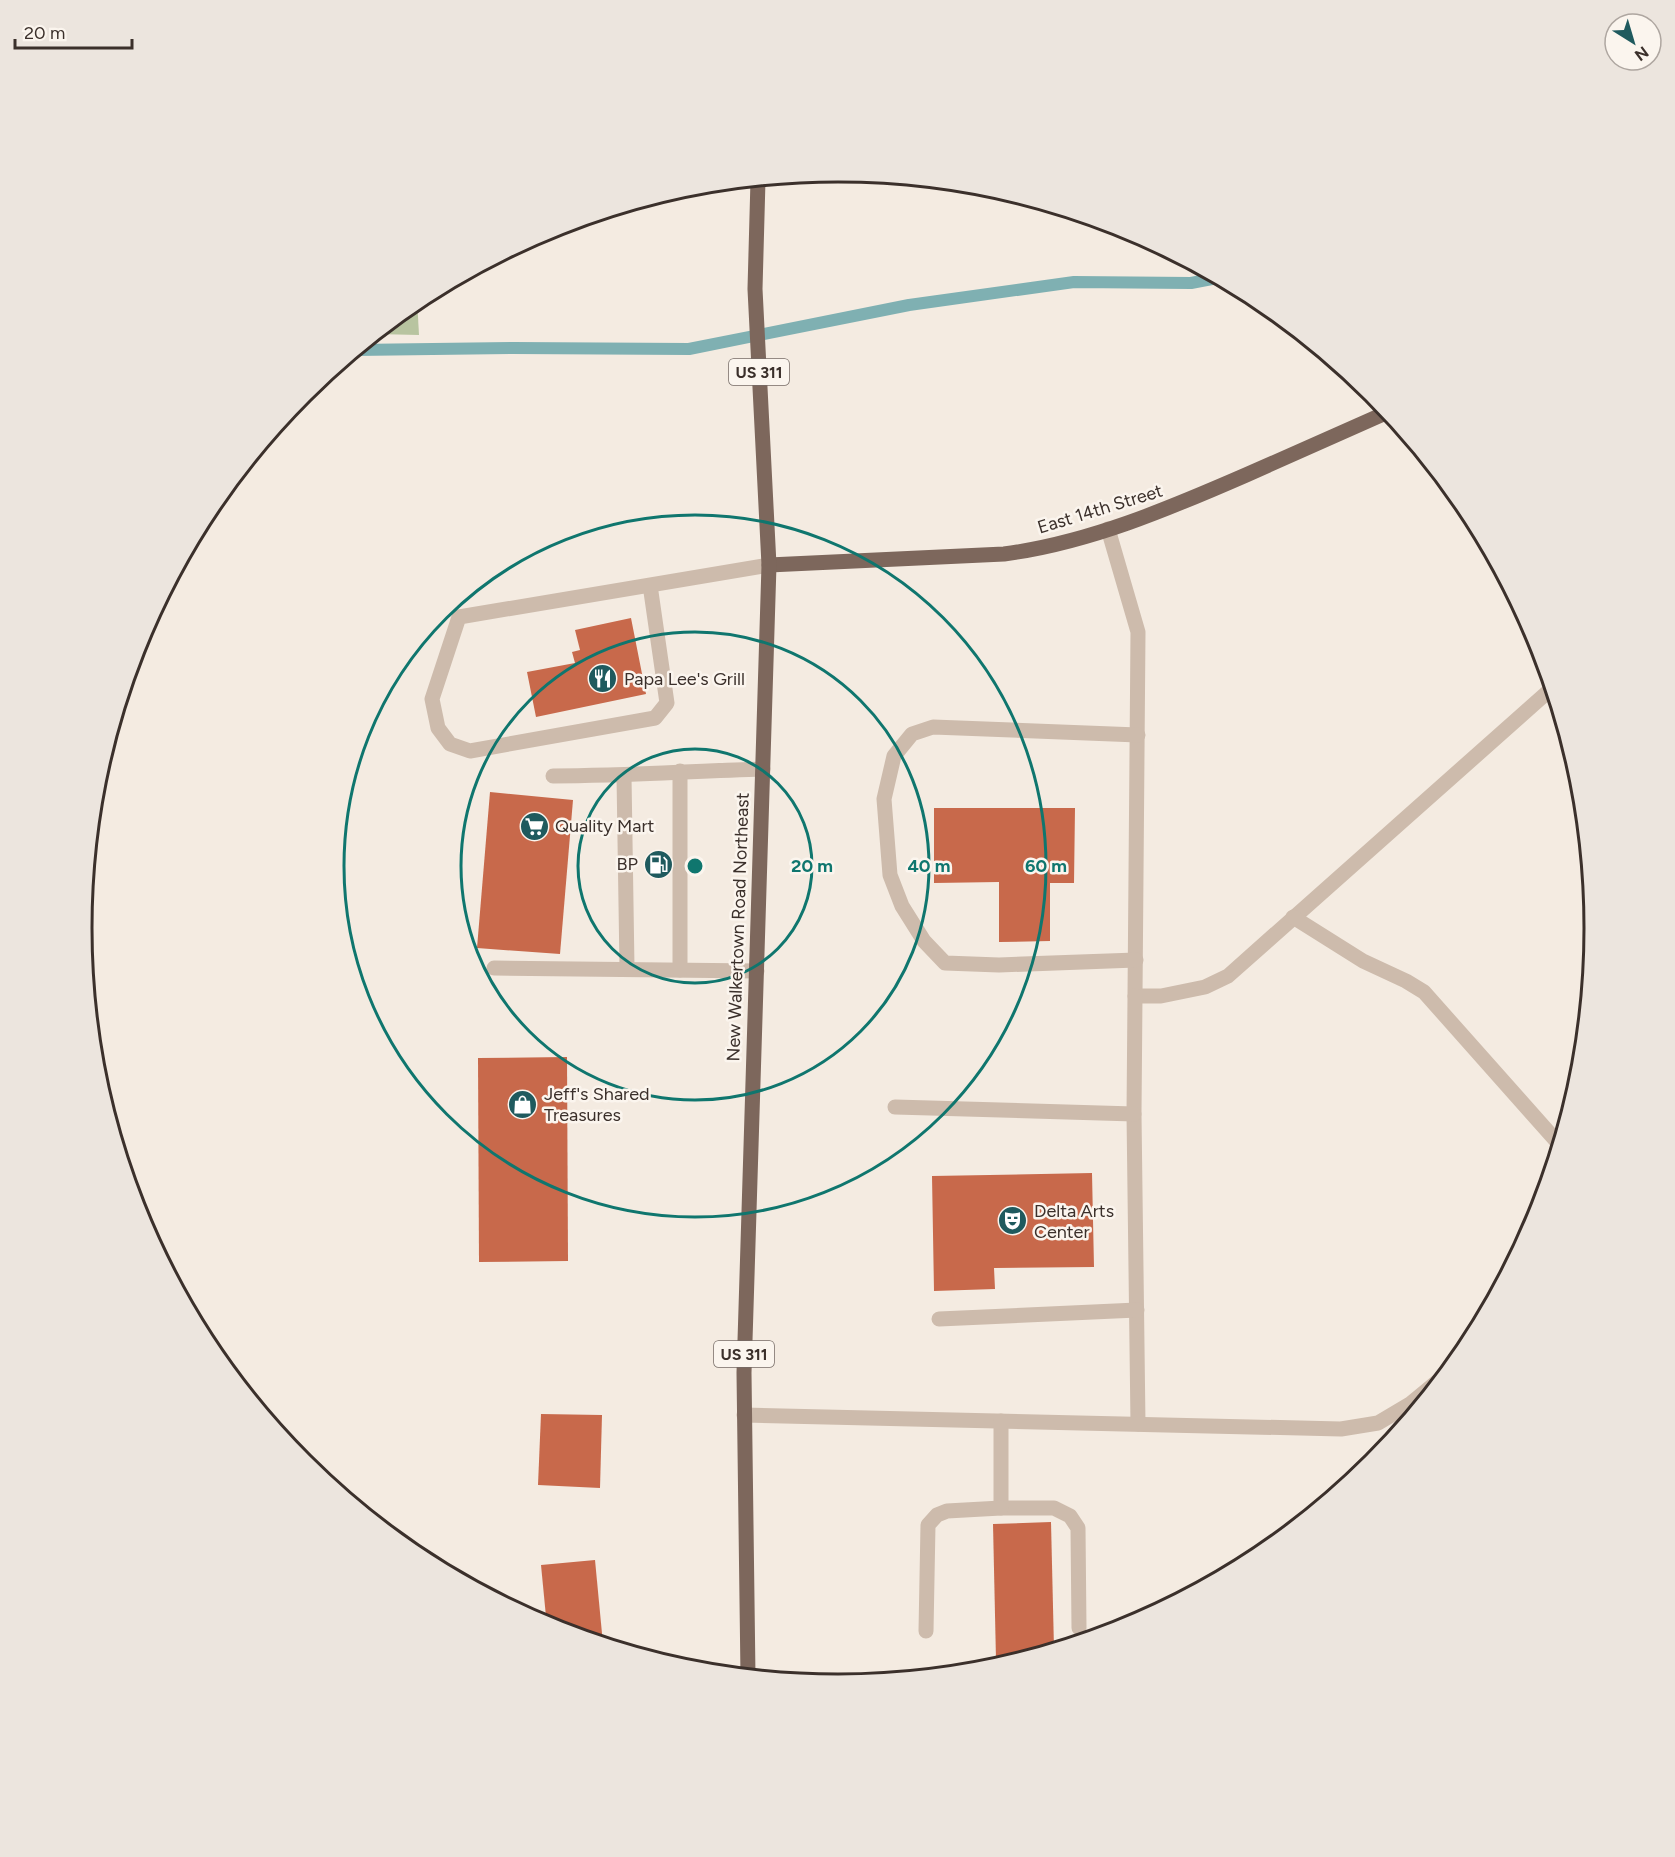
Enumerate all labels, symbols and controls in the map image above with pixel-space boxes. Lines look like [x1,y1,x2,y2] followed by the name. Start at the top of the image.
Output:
[15,12,132,50] scale bar
[1603,12,1663,72] north arrow
[24,22,65,44] text: 20 m
[1631,42,1652,65] text: N
[729,359,789,385] road number: US 311
[1035,479,1165,538] street label: East 14th Street
[587,663,619,695] restaurant icon: Papa Lee's Grill
[624,668,745,690] place label: Papa Lee's Grill
[722,792,754,1062] street label: New Walkertown Road Northeast
[518,810,550,842] supermarket icon: Quality Mart
[555,815,655,837] place label: Quality Mart
[643,848,675,880] fuel station icon: BP
[617,853,638,875] place label: BP
[791,855,833,877] text: 20 m
[907,855,951,877] text: 40 m
[1025,855,1067,877] text: 60 m
[685,856,705,876] centre of rings
[544,1083,650,1126] place label: Jeff's Shared Treasures
[507,1088,539,1120] shop icon: Jeff's Shared Treasures
[1034,1200,1114,1243] place label: Delta Arts Center
[997,1205,1029,1237] theatre icon: Delta Arts Center
[714,1341,774,1367] road number: US 311

